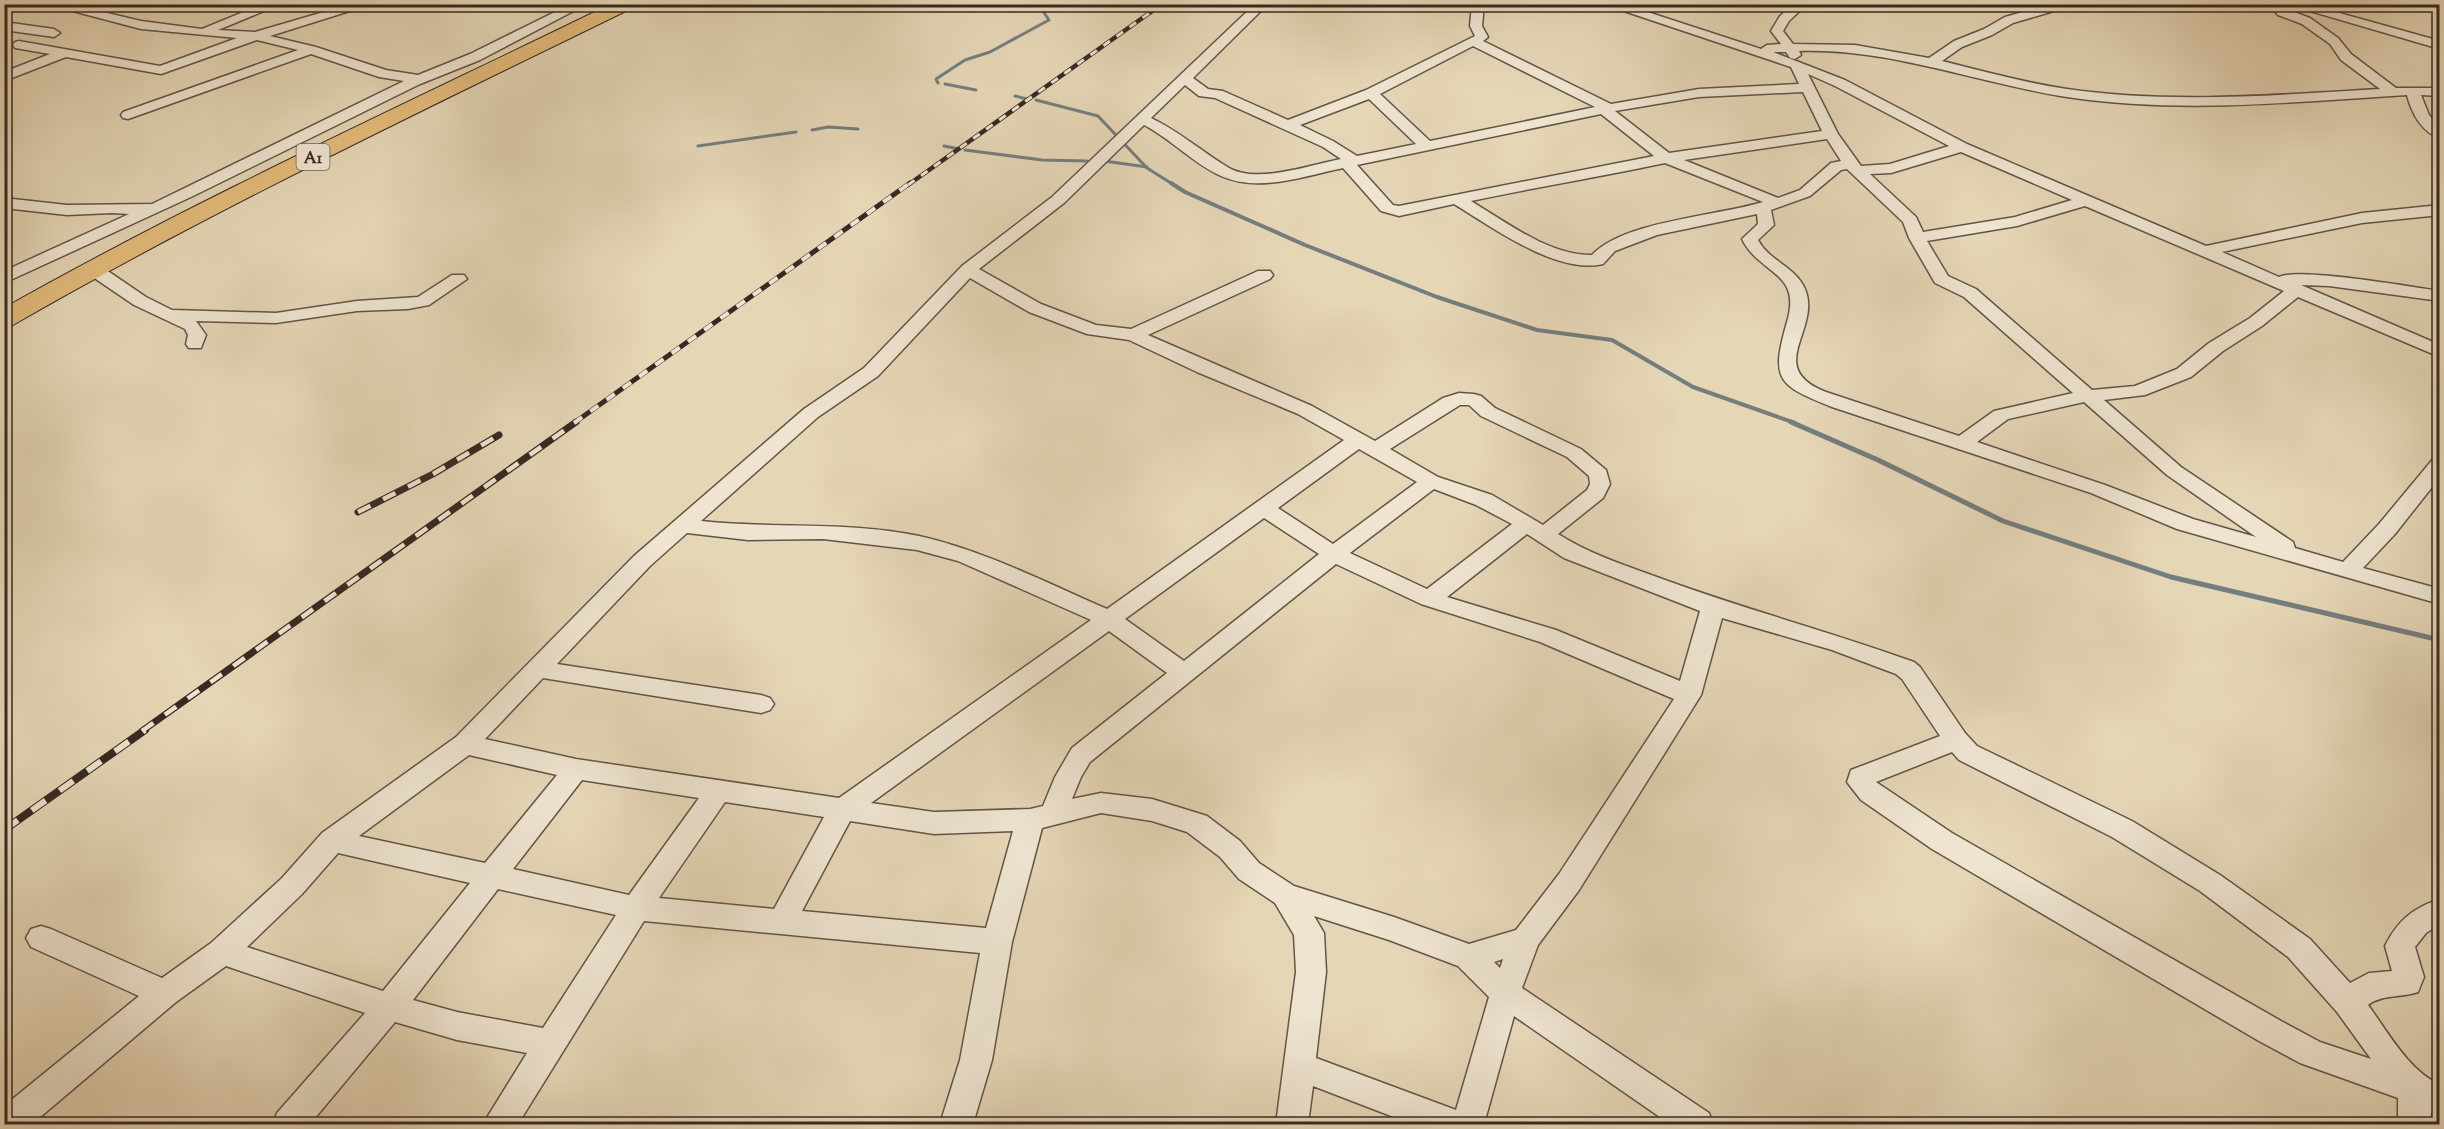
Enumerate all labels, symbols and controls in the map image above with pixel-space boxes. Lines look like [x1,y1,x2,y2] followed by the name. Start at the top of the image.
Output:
[296,144,330,170] road number: A1

